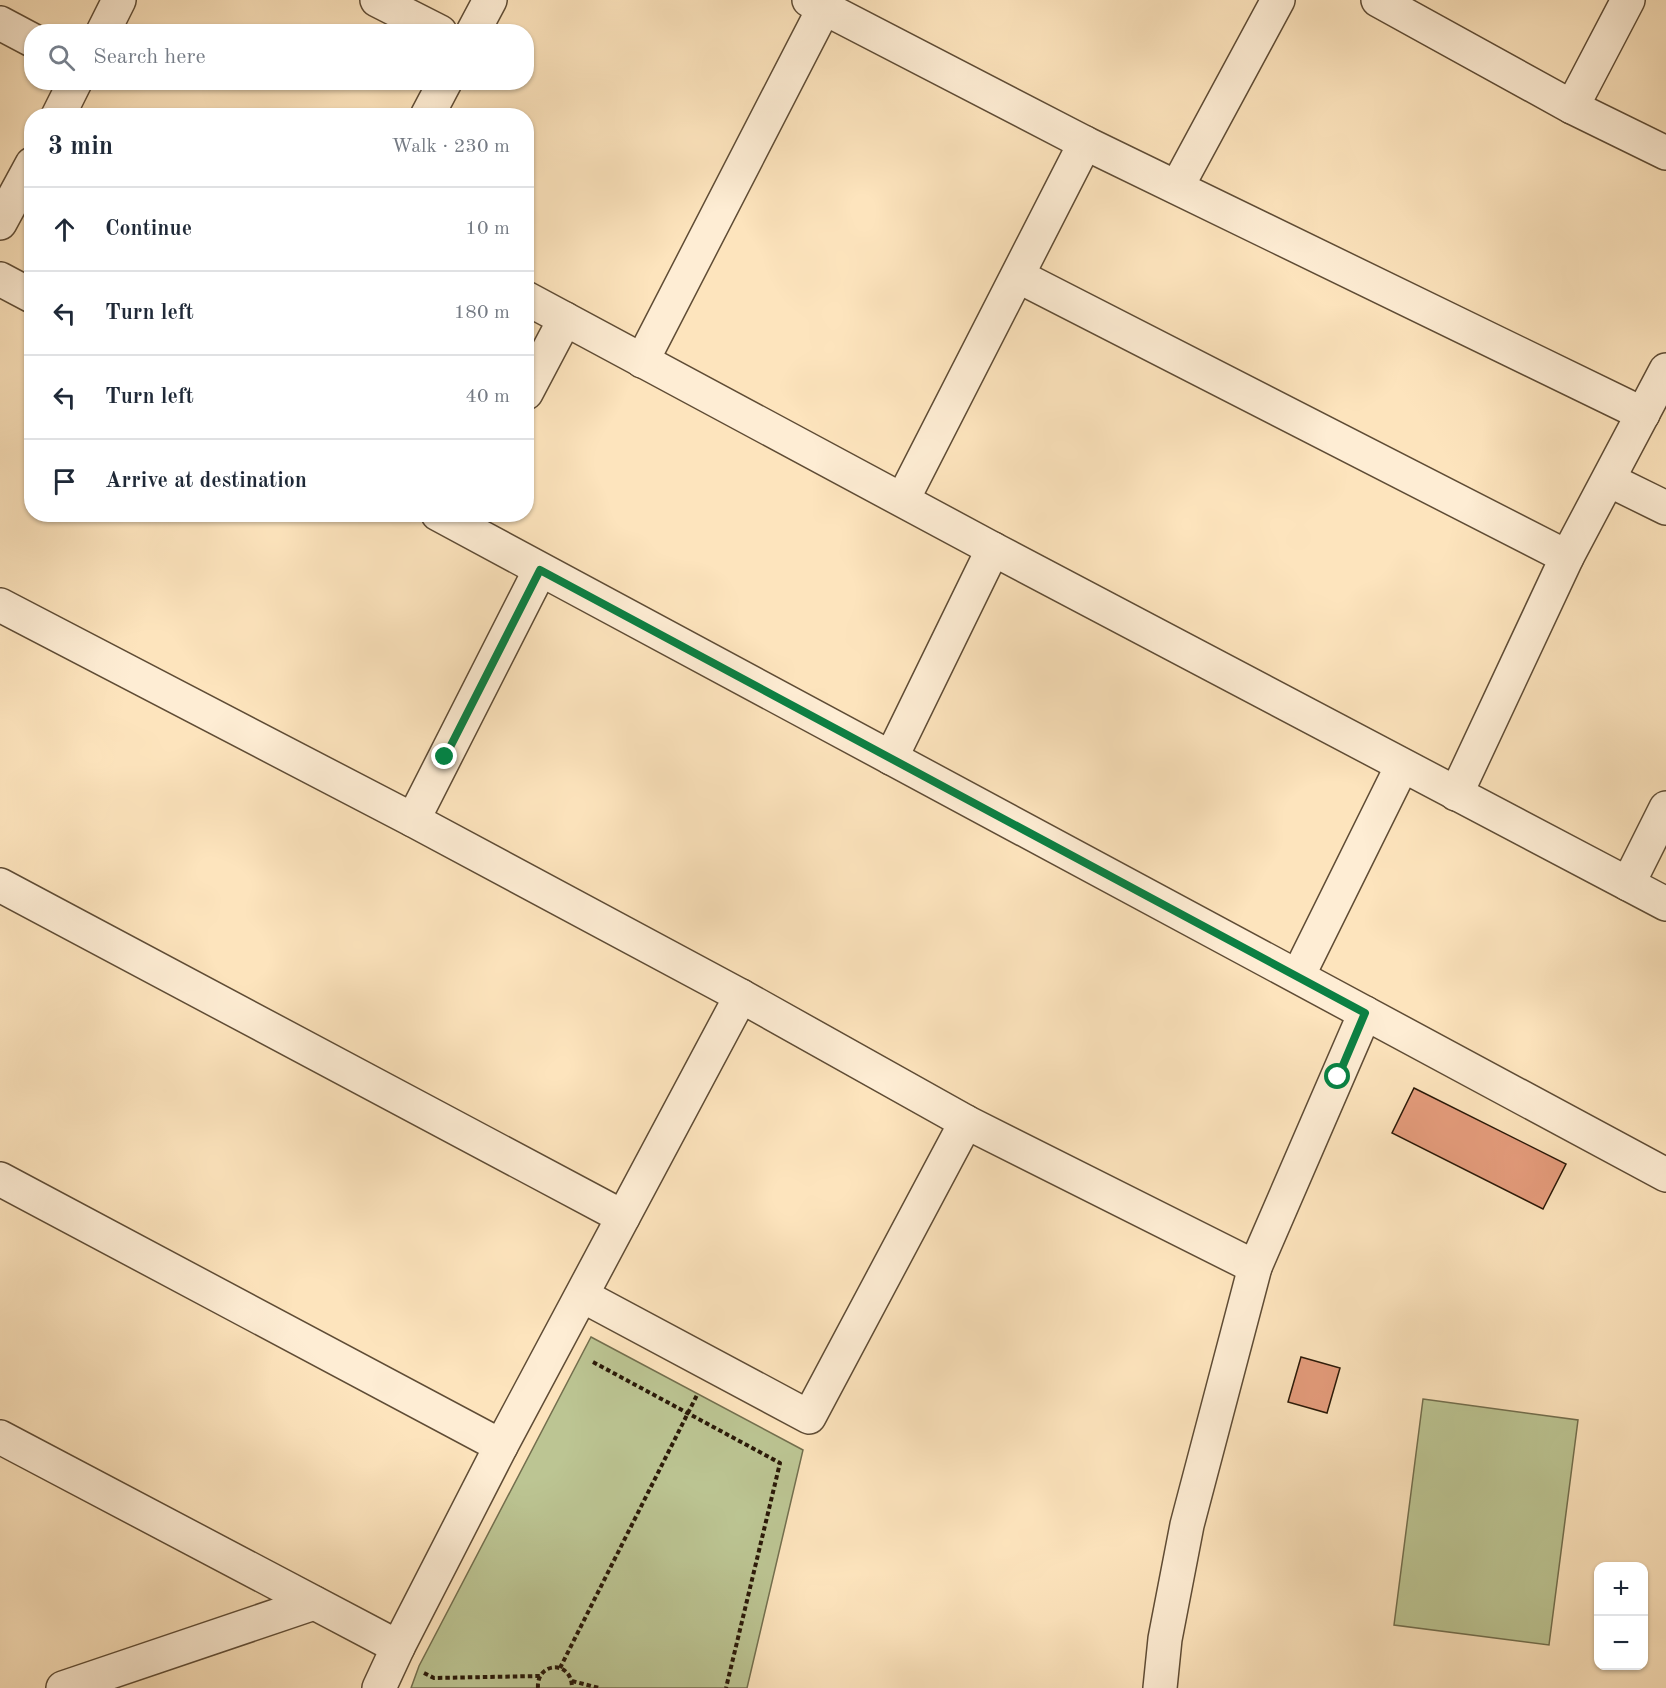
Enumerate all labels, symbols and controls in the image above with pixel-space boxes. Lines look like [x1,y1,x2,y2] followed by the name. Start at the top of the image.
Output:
[24,24,534,90] search box
[45,41,78,74] icon: search
[93,46,206,68] text: Search here
[48,134,113,160] text: 3 min
[391,137,510,157] text: Walk · 230 m
[48,213,81,246] icon: ahead
[105,218,192,240] text: Continue
[465,219,510,239] text: 10 m
[48,297,81,330] icon: left
[105,302,194,324] text: Turn left
[454,303,510,323] text: 180 m
[48,381,81,414] icon: left
[105,386,194,408] text: Turn left
[465,387,510,407] text: 40 m
[48,465,81,498] icon: arrive
[105,470,307,492] text: Arrive at destination
[431,743,457,769] route end
[1324,1063,1350,1089] route start
[1594,1562,1648,1670] map controls
[1594,1562,1648,1616] button: +
[1594,1616,1648,1670] button: −

